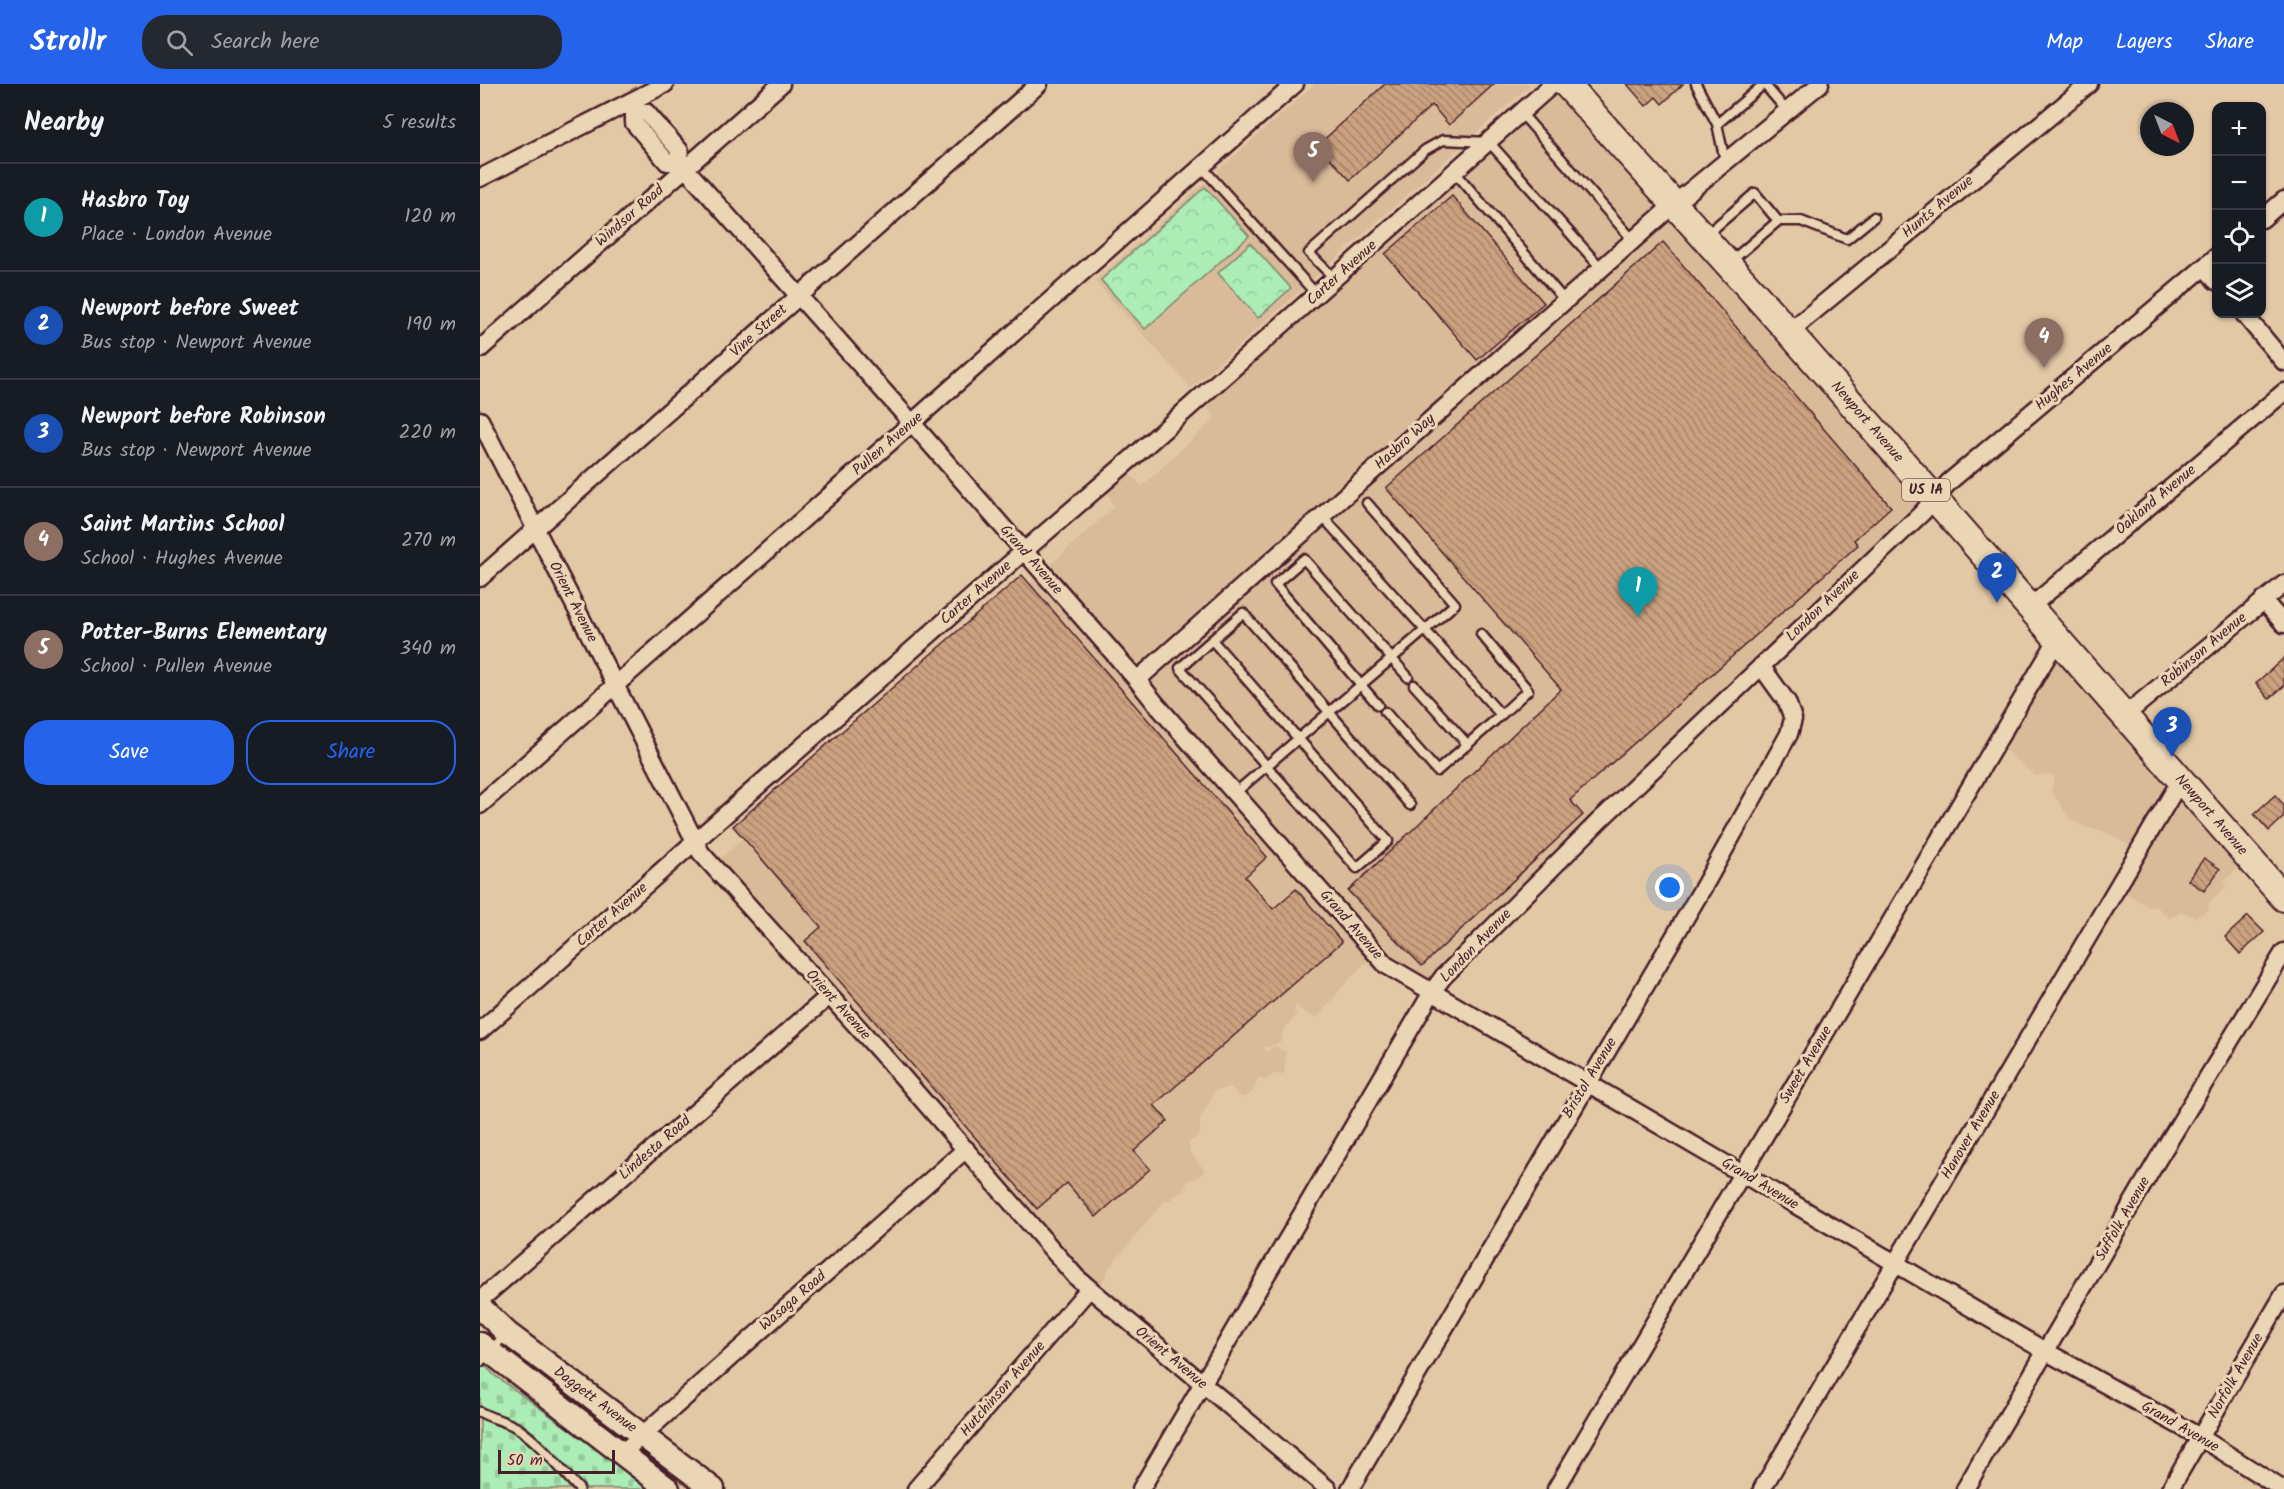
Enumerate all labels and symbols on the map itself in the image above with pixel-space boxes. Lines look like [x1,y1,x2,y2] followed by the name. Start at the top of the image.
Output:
[2140,102,2194,156] north arrow
[1294,132,1332,182] pin: 5
[1897,169,1979,244] street label: Hunts Avenue
[590,179,670,253] street label: Windsor Road
[1301,234,1383,312] street label: Carter Avenue
[725,298,793,363] street label: Vine Street
[2024,318,2064,368] pin: 4
[2030,337,2119,417] street label: Hughes Avenue
[1825,376,1910,469] street label: Newport Avenue
[847,406,929,482] street label: Pullen Avenue
[1369,407,1442,476] street label: Hasbro Way
[2110,459,2202,541] street label: Oakland Avenue
[1902,479,1950,501] road number: US 1A
[993,519,1069,601] street label: Grand Avenue
[1978,554,2017,603] pin: 2
[935,555,1018,631] street label: Carter Avenue
[542,557,604,647] street label: Orient Avenue
[1780,564,1866,648] street label: London Avenue
[1618,568,1658,617] pin: 1
[2156,606,2253,693] street label: Robinson Avenue
[2152,708,2192,757] pin: 3
[2169,769,2254,862] street label: Newport Avenue
[1655,873,1684,902] your location
[571,877,654,953] street label: Carter Avenue
[1313,884,1389,966] street label: Grand Avenue
[1434,903,1518,989] street label: London Avenue
[799,964,877,1046] street label: Orient Avenue
[1773,1021,1839,1109] street label: Sweet Avenue
[1556,1033,1624,1123] street label: Bristol Avenue
[1935,1086,2007,1184] street label: Hanover Avenue
[613,1109,697,1186] street label: Lindesta Road
[1717,1151,1804,1217] street label: Grand Avenue
[2089,1172,2157,1266] street label: Suffolk Avenue
[754,1265,832,1337] street label: Wasaga Road
[1129,1320,1213,1396] street label: Orient Avenue
[2202,1329,2270,1423] street label: Norfolk Avenue
[954,1335,1052,1442] street label: Hutchinson Avenue
[548,1360,642,1440] street label: Daggett Avenue
[2136,1395,2224,1459] street label: Grand Avenue
[498,1447,615,1474] scale bar

